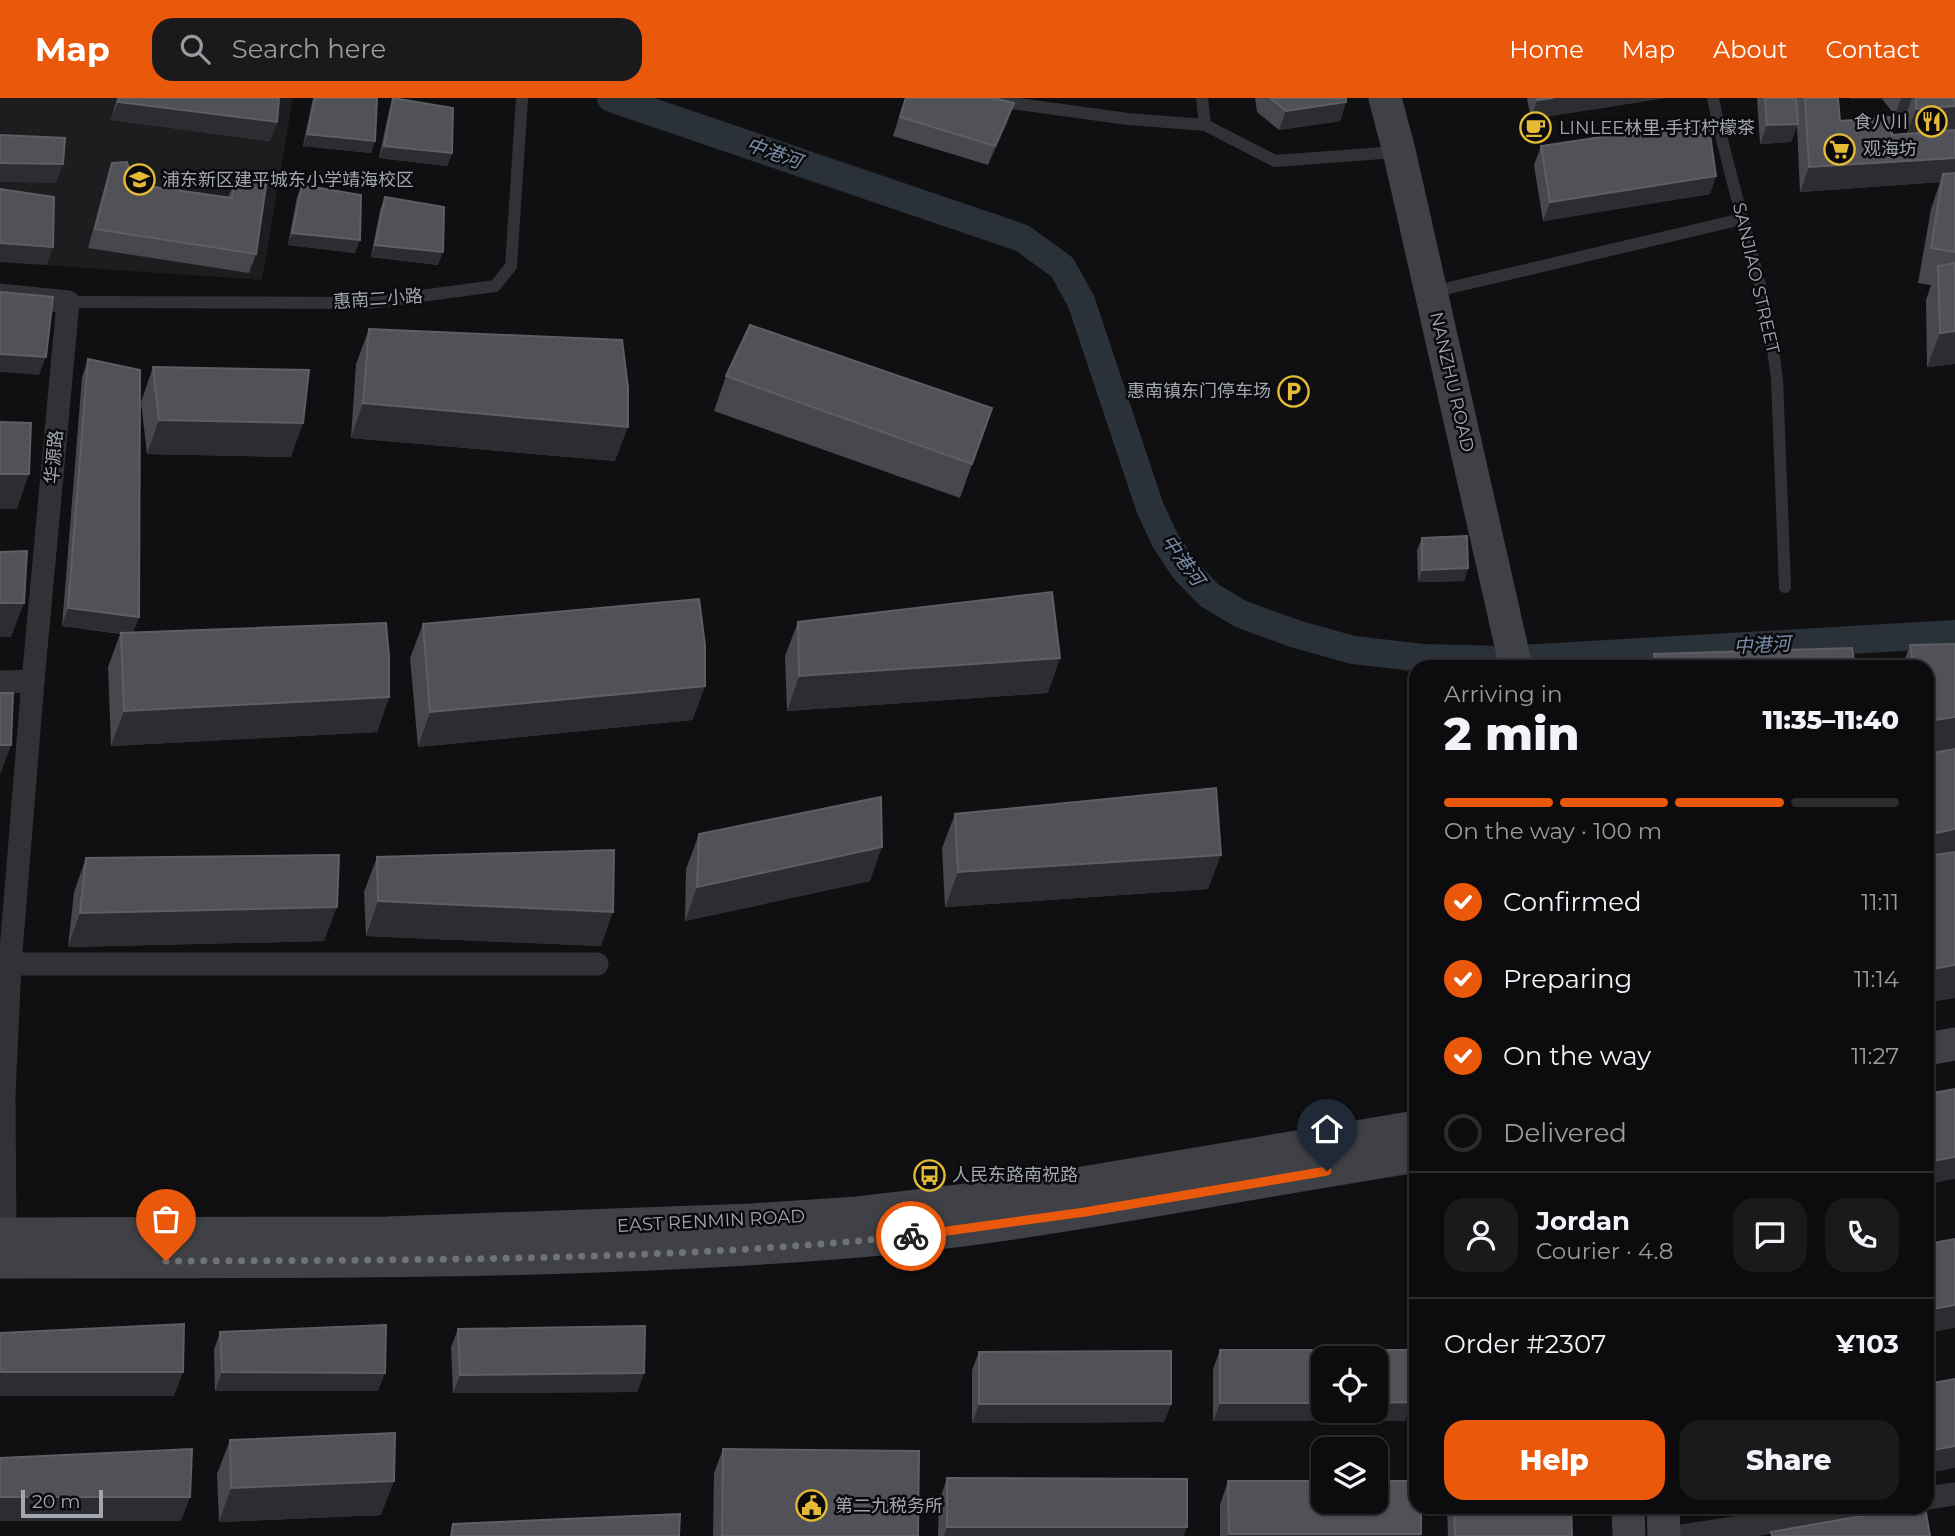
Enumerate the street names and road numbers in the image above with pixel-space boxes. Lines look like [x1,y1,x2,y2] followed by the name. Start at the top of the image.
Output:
[1728,200,1784,356] street label: SANJIAO STREET
[332,285,424,313] street label: 惠南二小路
[1425,310,1479,454] street label: NANZHU ROAD
[41,429,67,485] street label: 华源路
[616,1205,806,1237] street label: EAST RENMIN ROAD

